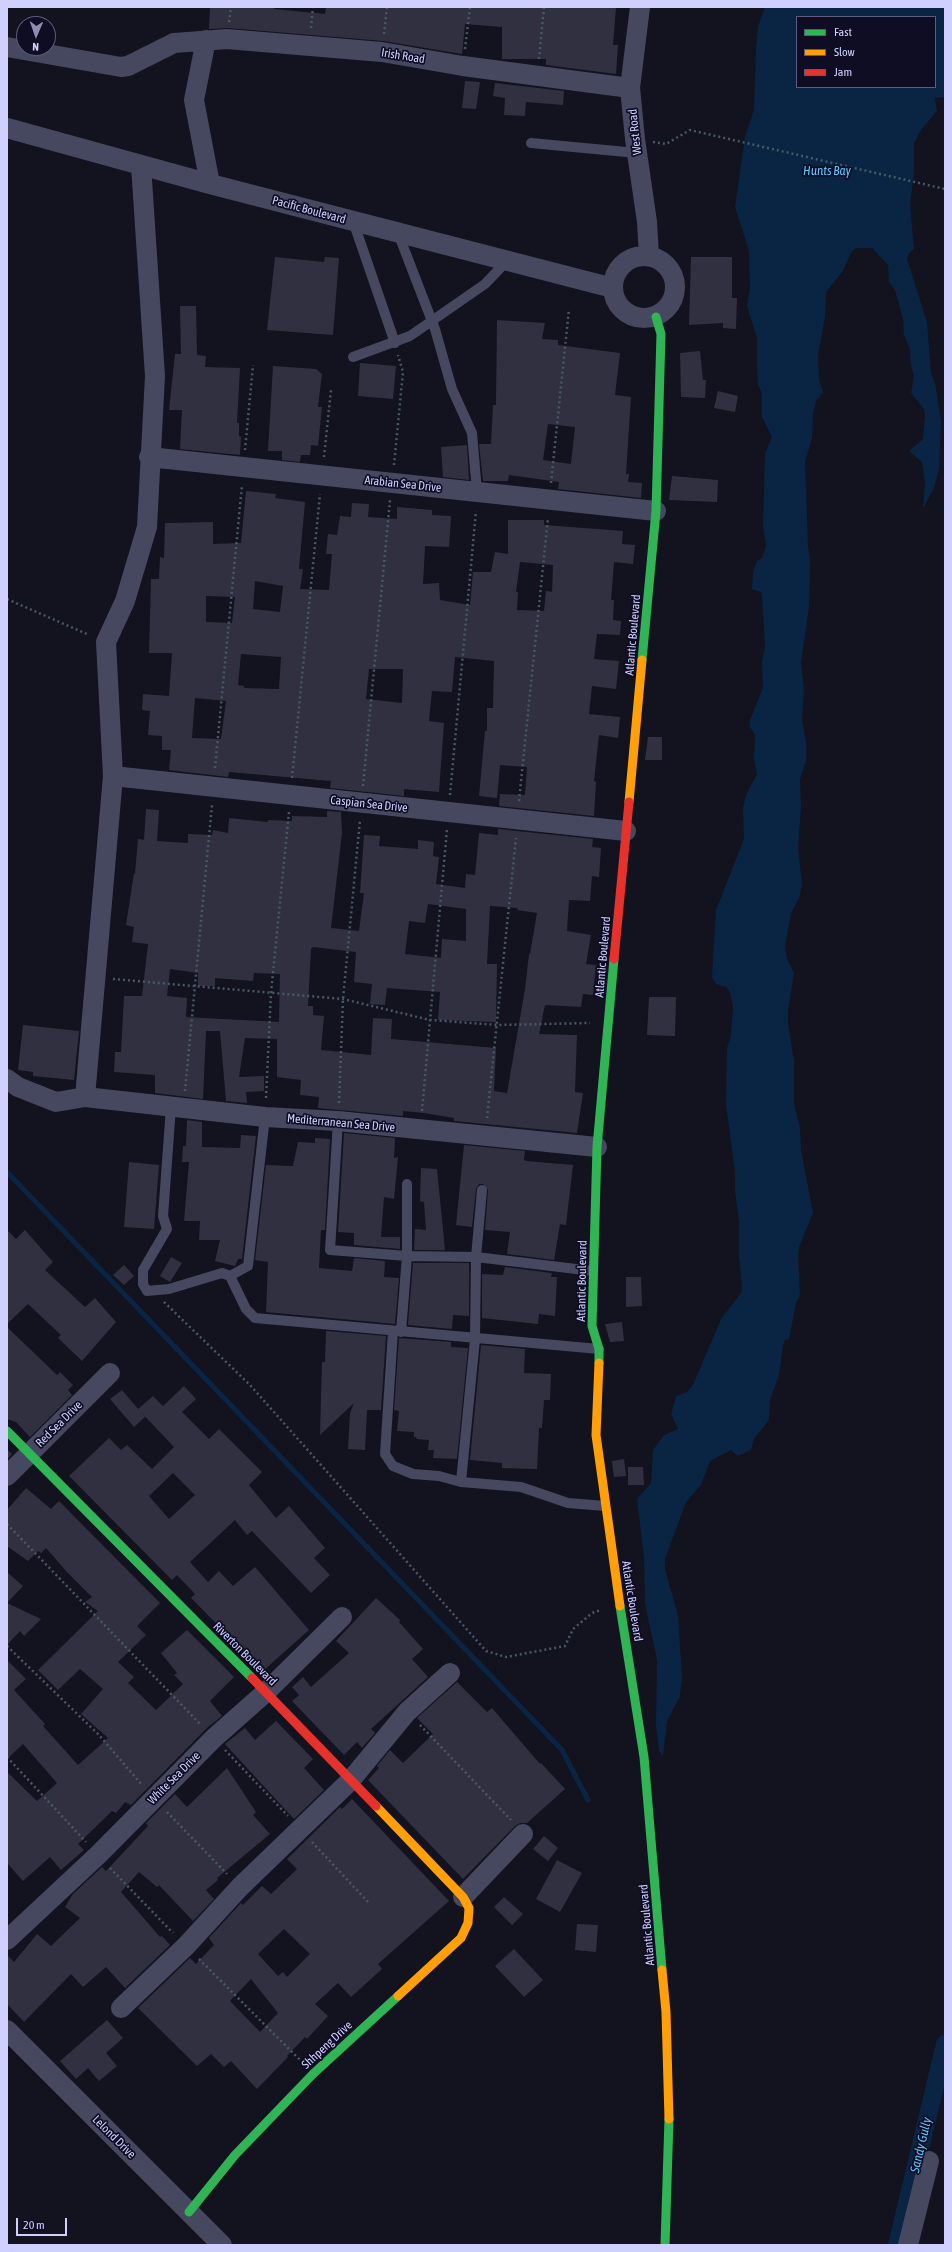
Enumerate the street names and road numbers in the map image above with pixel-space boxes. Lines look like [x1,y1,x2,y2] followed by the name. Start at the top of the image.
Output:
[380,45,426,67] street label: Irish Road
[625,108,645,156] street label: West Road
[271,193,347,227] street label: Pacific Boulevard
[364,473,442,495] street label: Arabian Sea Drive
[622,594,644,676] street label: Atlantic Boulevard
[330,793,408,815] street label: Caspian Sea Drive
[592,916,614,998] street label: Atlantic Boulevard
[286,1111,396,1135] street label: Mediterranean Sea Drive
[574,1240,590,1322] street label: Atlantic Boulevard
[33,1398,85,1450] street label: Red Sea Drive
[619,1560,645,1642] street label: Atlantic Boulevard
[210,1619,280,1689] street label: Riverton Boulevard
[145,1749,203,1807] street label: White Sea Drive
[636,1884,658,1966] street label: Atlantic Boulevard
[299,2018,355,2072] street label: Shhpeng Drive
[89,2112,139,2162] street label: Lelond Drive

